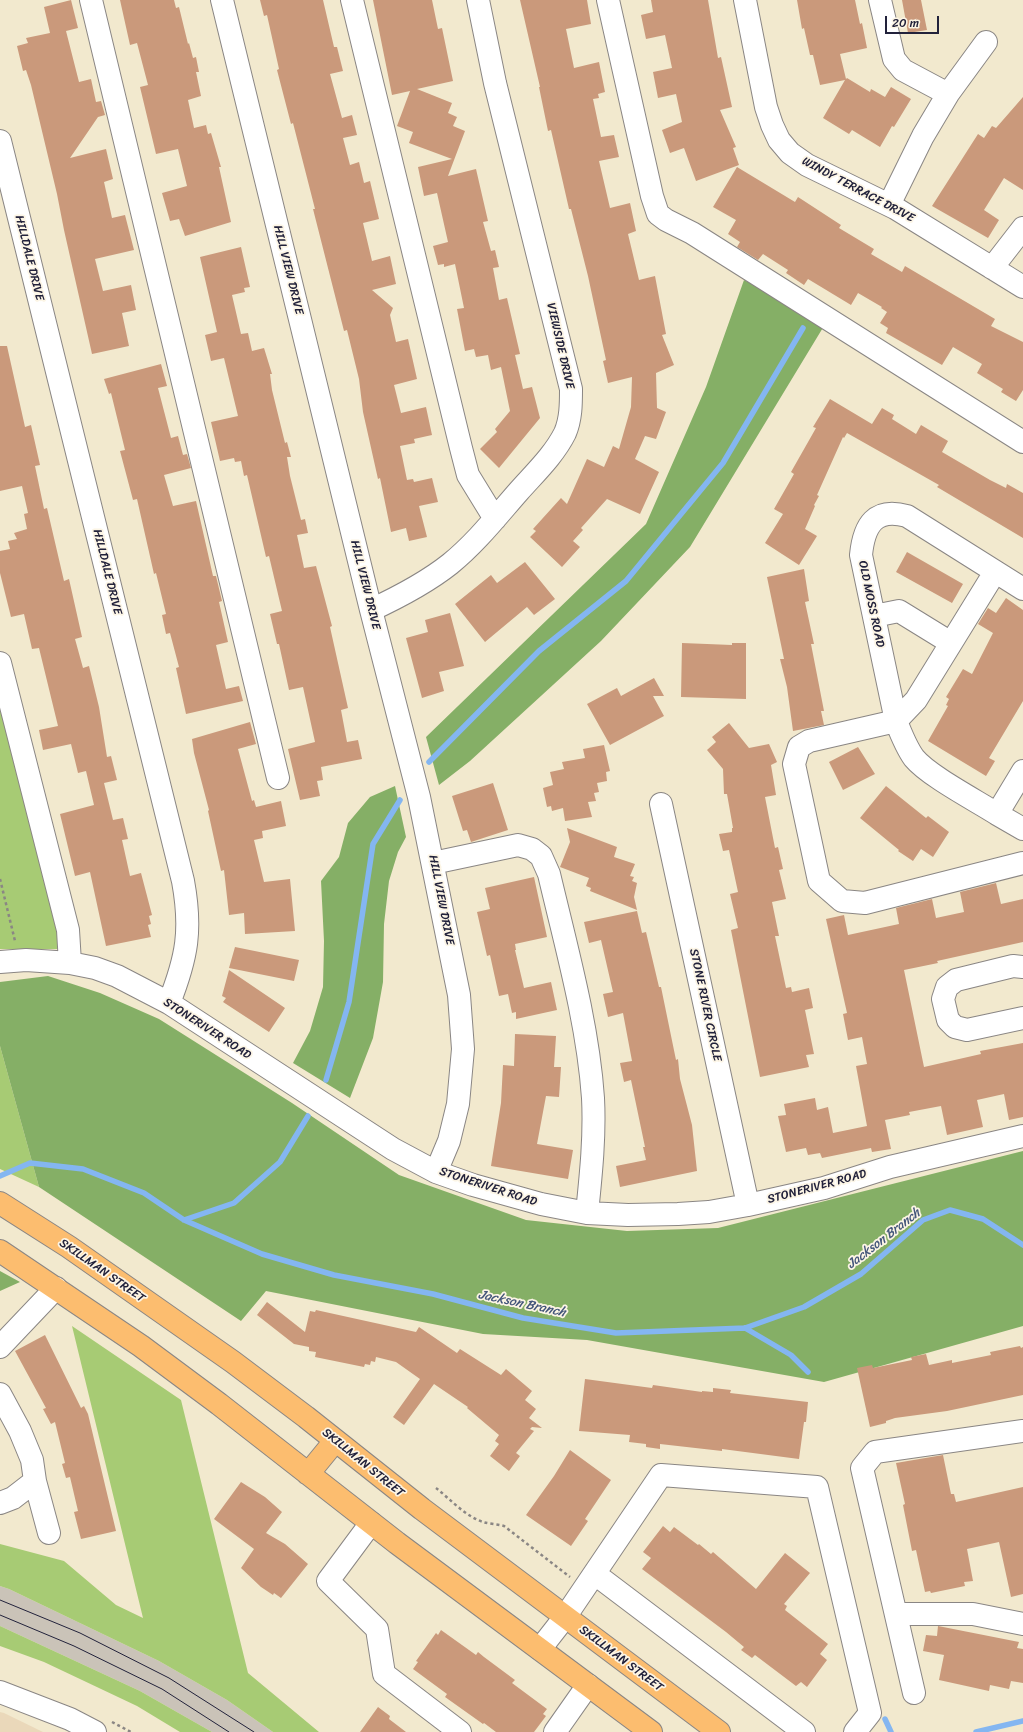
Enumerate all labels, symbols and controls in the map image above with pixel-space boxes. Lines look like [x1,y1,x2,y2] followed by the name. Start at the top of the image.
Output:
[887,8,941,34] scale bar
[892,12,919,34] text: 20 m
[799,154,917,226] street label: WINDY TERRACE DRIVE
[11,214,47,302] street label: HILLDALE DRIVE
[270,224,306,316] street label: HILL VIEW DRIVE
[543,302,577,390] street label: VIEWSIDE DRIVE
[89,528,125,616] street label: HILLDALE DRIVE
[347,539,383,631] street label: HILL VIEW DRIVE
[855,559,887,649] street label: OLD MOSS ROAD
[425,854,457,946] street label: HILL VIEW DRIVE
[686,947,724,1063] street label: STONE RIVER CIRCLE
[160,995,254,1063] street label: STONERIVER ROAD
[437,1164,539,1210] street label: STONERIVER ROAD
[766,1167,868,1207] street label: STONERIVER ROAD
[844,1206,924,1272] water label: Jackson Branch
[56,1236,148,1306] street label: SKILLMAN STREET
[477,1287,567,1321] water label: Jackson Branch
[319,1426,407,1500] street label: SKILLMAN STREET
[576,1623,666,1695] street label: SKILLMAN STREET

